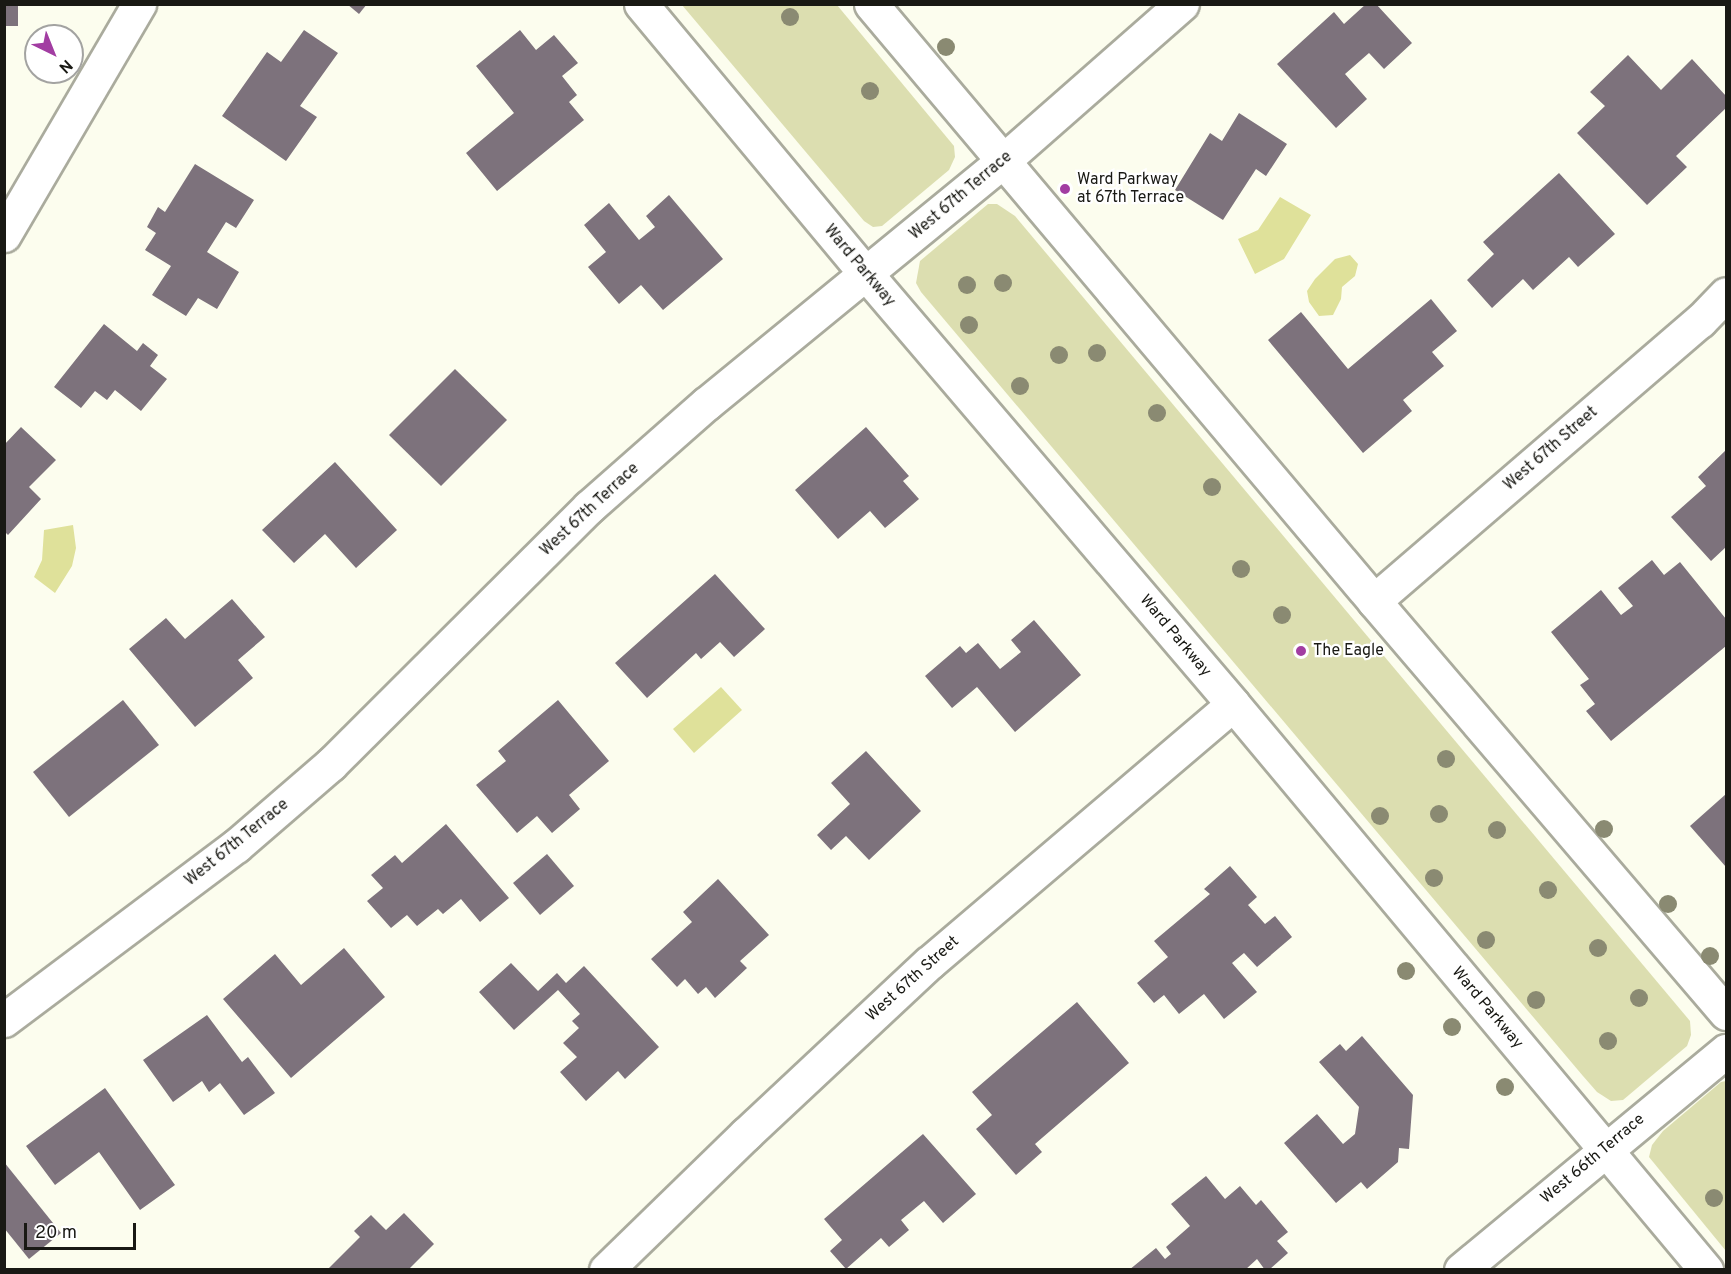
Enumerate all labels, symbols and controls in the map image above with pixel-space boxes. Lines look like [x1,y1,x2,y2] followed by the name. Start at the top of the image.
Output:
[24,24,84,84] north arrow
[54,54,76,77] text: N
[906,147,1016,245] street label: West 67th Terrace
[1077,170,1185,208] place label: Ward Parkway at 67th Terrace
[1058,182,1072,196] marker: Ward Parkway at 67th Terrace
[819,221,899,311] street label: Ward Parkway
[1500,403,1602,495] street label: West 67th Street
[536,459,644,561] street label: West 67th Terrace
[1135,591,1215,681] street label: Ward Parkway
[1313,641,1384,661] place label: The Eagle
[1294,644,1308,658] marker: The Eagle
[181,795,293,891] street label: West 67th Terrace
[863,932,963,1026] street label: West 67th Street
[1447,963,1527,1053] street label: Ward Parkway
[1537,1110,1649,1208] street label: West 66th Terrace
[27,1211,140,1249] scale bar
[35,1222,77,1245] text: 20 m

